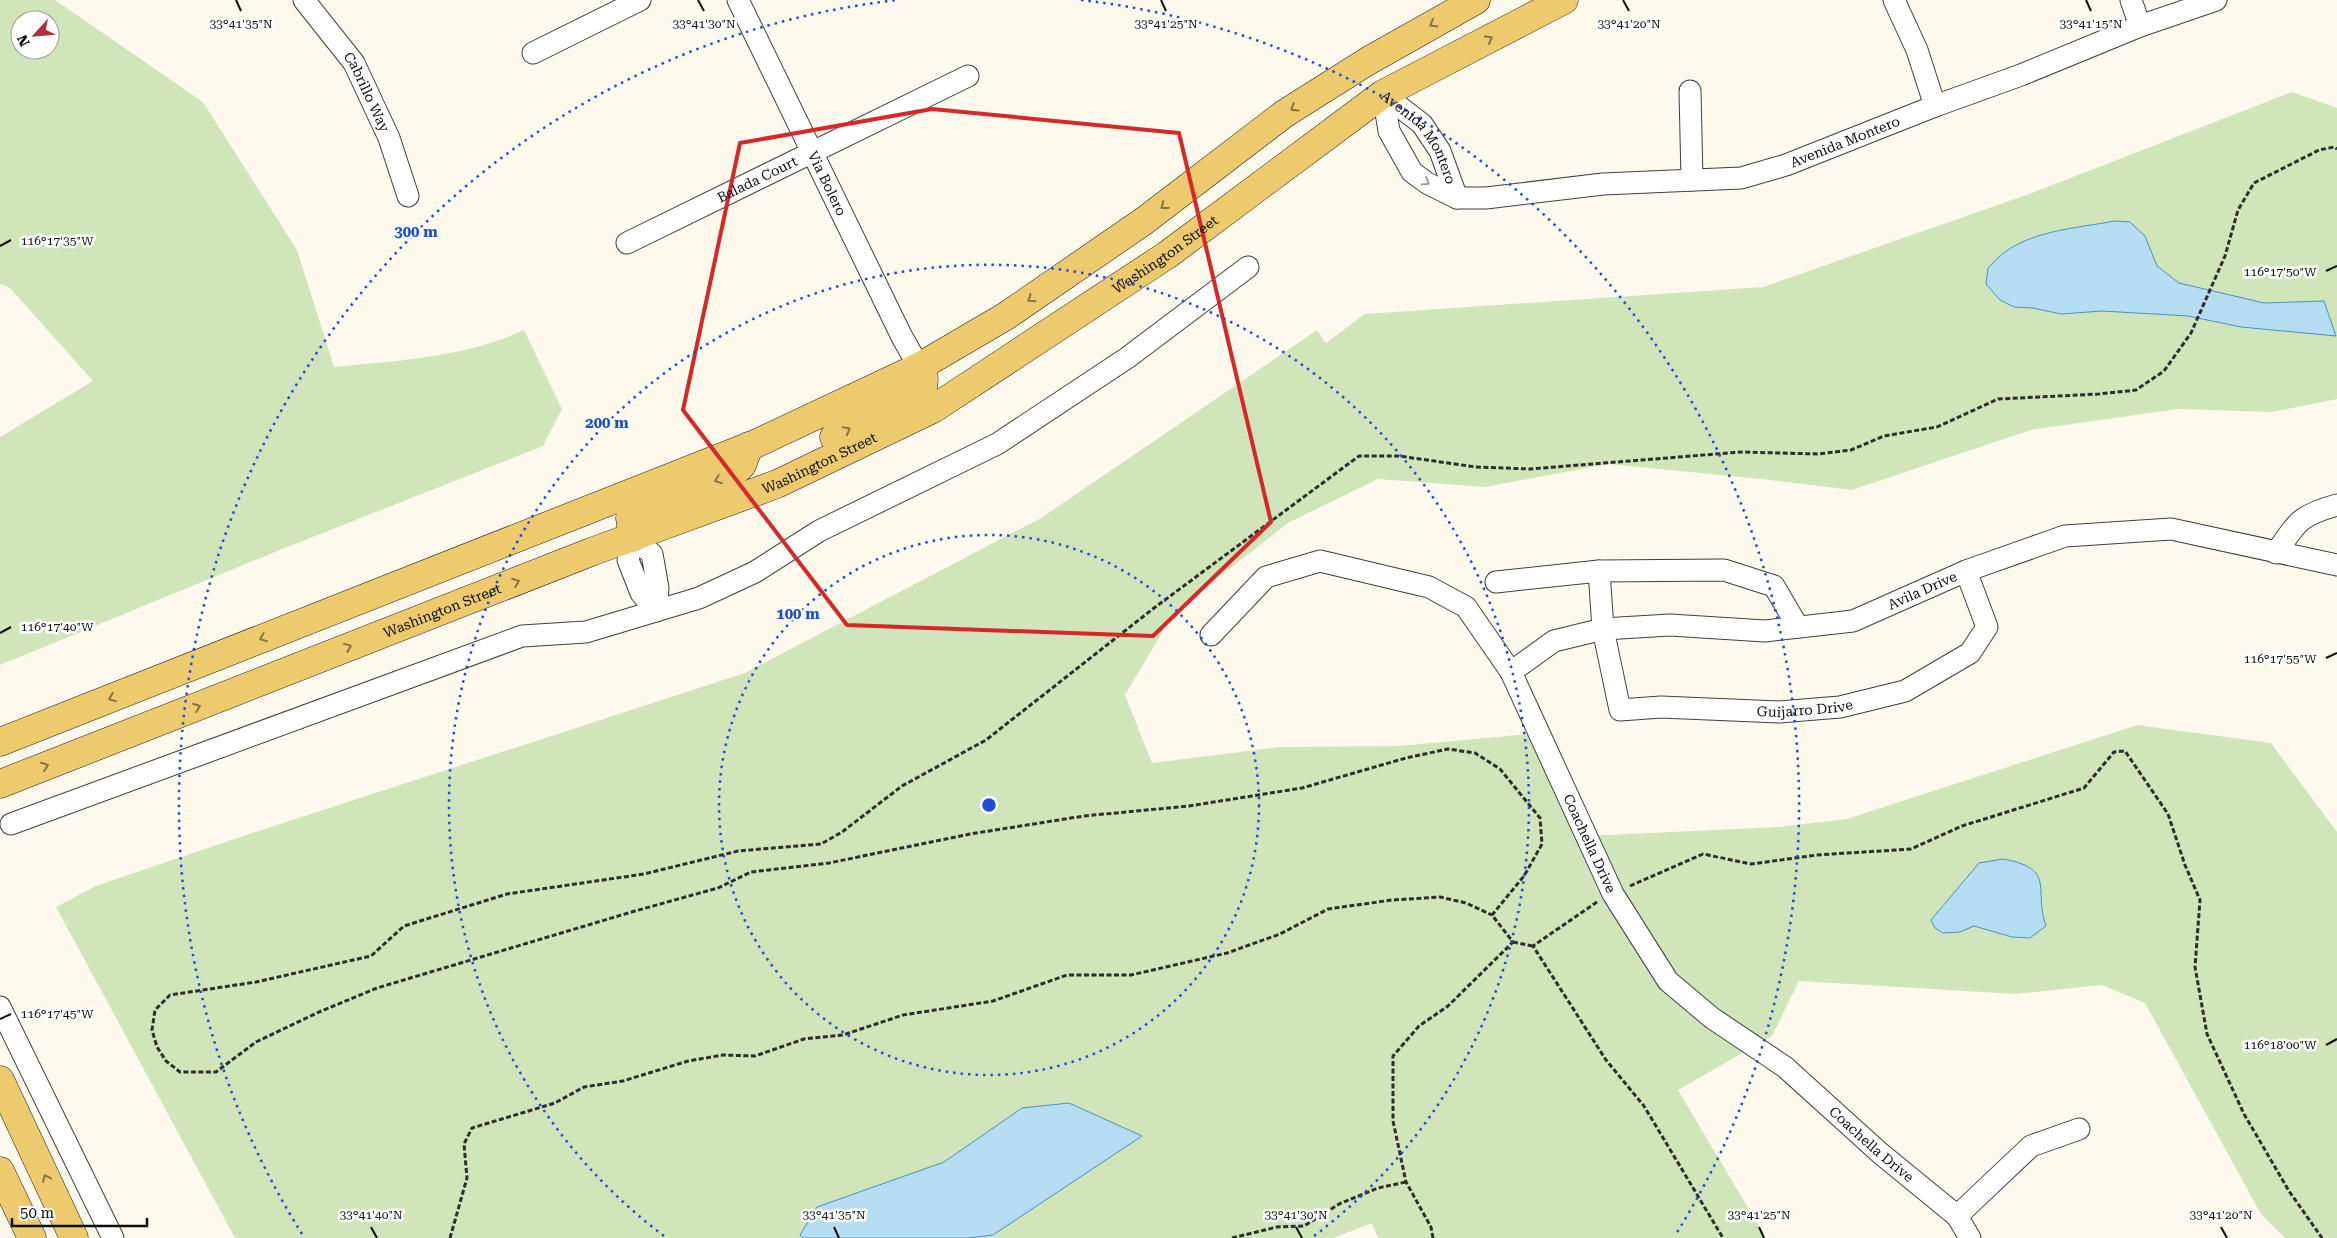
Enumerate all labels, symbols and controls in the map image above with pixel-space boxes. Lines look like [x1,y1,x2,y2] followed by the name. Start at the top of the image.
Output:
[10,10,60,60] north arrow
[209,17,273,31] text: 33°41'35"N
[672,17,736,31] text: 33°41'30"N
[1134,17,1198,31] text: 33°41'25"N
[1597,17,1661,31] text: 33°41'20"N
[2059,17,2123,31] text: 33°41'15"N
[1430,18,1439,28] one-way arrow
[14,32,33,49] text: N
[1484,35,1493,45] one-way arrow
[340,49,393,135] street label: Cabrillo Way
[1378,88,1459,186] street label: Avenida Montero
[1290,101,1299,111] one-way arrow
[1788,113,1902,170] street label: Avenida Montero
[805,149,850,218] street label: Via Bolero
[714,153,800,206] street label: Balada Court
[1421,175,1430,185] one-way arrow
[1161,200,1170,208] one-way arrow
[1109,212,1221,297] street label: Washington Street
[394,223,438,241] text: 300 m
[21,234,94,248] text: 116°17'35"W
[2244,265,2317,279] text: 116°17'50"W
[1027,293,1037,302] one-way arrow
[585,414,629,432] text: 200 m
[841,426,850,436] one-way arrow
[760,429,879,497] street label: Washington Street
[714,474,723,484] one-way arrow
[1885,568,1960,613] street label: Avila Drive
[511,578,519,588] one-way arrow
[381,580,503,641] street label: Washington Street
[776,605,820,623] text: 100 m
[21,620,94,634] text: 116°17'40"W
[259,632,267,642] one-way arrow
[343,643,352,654] one-way arrow
[2244,652,2317,666] text: 116°17'55"W
[108,692,116,702] one-way arrow
[1756,696,1855,720] street label: Guijarro Drive
[192,703,201,713] one-way arrow
[41,762,49,772] one-way arrow
[1560,791,1619,896] street label: Coachella Drive
[980,796,998,814] centre of rings
[21,1007,94,1021] text: 116°17'45"W
[2244,1038,2317,1052] text: 116°18'00"W
[1826,1103,1917,1185] street label: Coachella Drive
[41,1174,52,1183] one-way arrow
[12,1196,148,1228] scale bar
[20,1204,55,1222] text: 50 m
[339,1208,403,1222] text: 33°41'40"N
[802,1208,866,1222] text: 33°41'35"N
[1264,1208,1328,1222] text: 33°41'30"N
[1727,1208,1791,1222] text: 33°41'25"N
[2189,1208,2253,1222] text: 33°41'20"N

